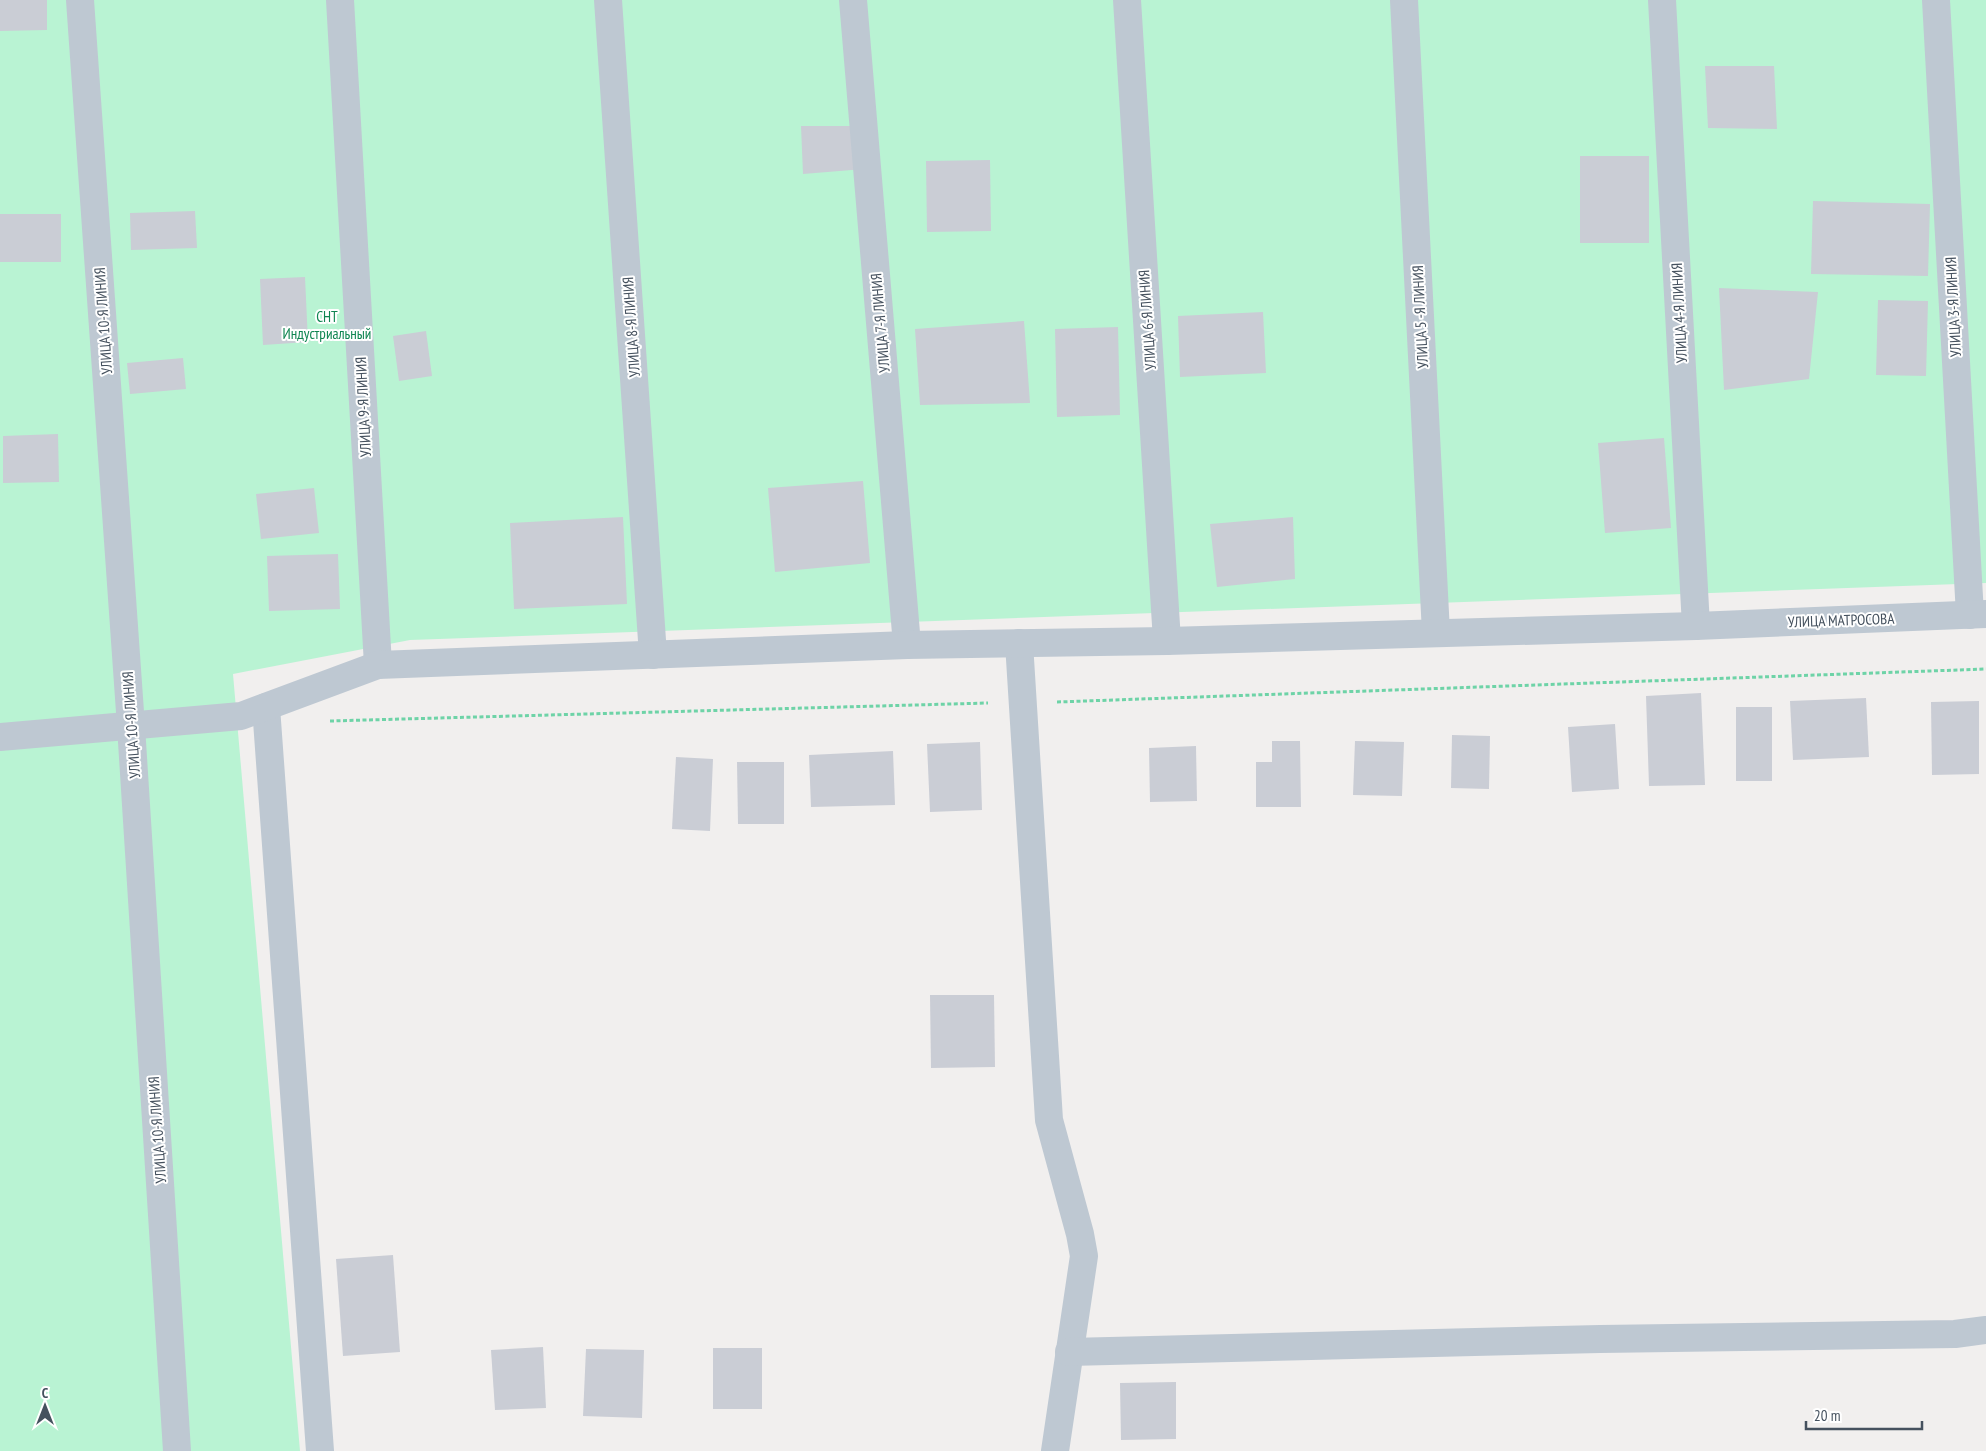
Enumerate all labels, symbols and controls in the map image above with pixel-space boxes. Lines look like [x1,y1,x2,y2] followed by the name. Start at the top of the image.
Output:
[1941,256,1965,358] street label: УЛИЦА 3-Я ЛИНИЯ
[1667,262,1691,364] street label: УЛИЦА 4-Я ЛИНИЯ
[1408,265,1432,369] street label: УЛИЦА 5 -Я ЛИНИЯ
[90,267,116,375] street label: УЛИЦА 10-Я ЛИНИЯ
[1134,269,1160,371] street label: УЛИЦА 6-Я ЛИНИЯ
[866,273,894,373] street label: УЛИЦА 7-Я ЛИНИЯ
[618,276,644,378] street label: УЛИЦА 8-Я ЛИНИЯ
[283,307,371,343] park label: СНТ Индустриальный
[351,356,375,458] street label: УЛИЦА 9-Я ЛИНИЯ
[1787,609,1896,631] street label: УЛИЦА МАТРОСОВА
[118,671,144,779] street label: УЛИЦА 10-Я ЛИНИЯ
[144,1076,170,1184] street label: УЛИЦА 10-Я ЛИНИЯ
[20,1381,70,1431] north arrow
[42,1384,49,1402] text: С
[1806,1398,1922,1430] scale bar
[1814,1406,1840,1425] text: 20 m

